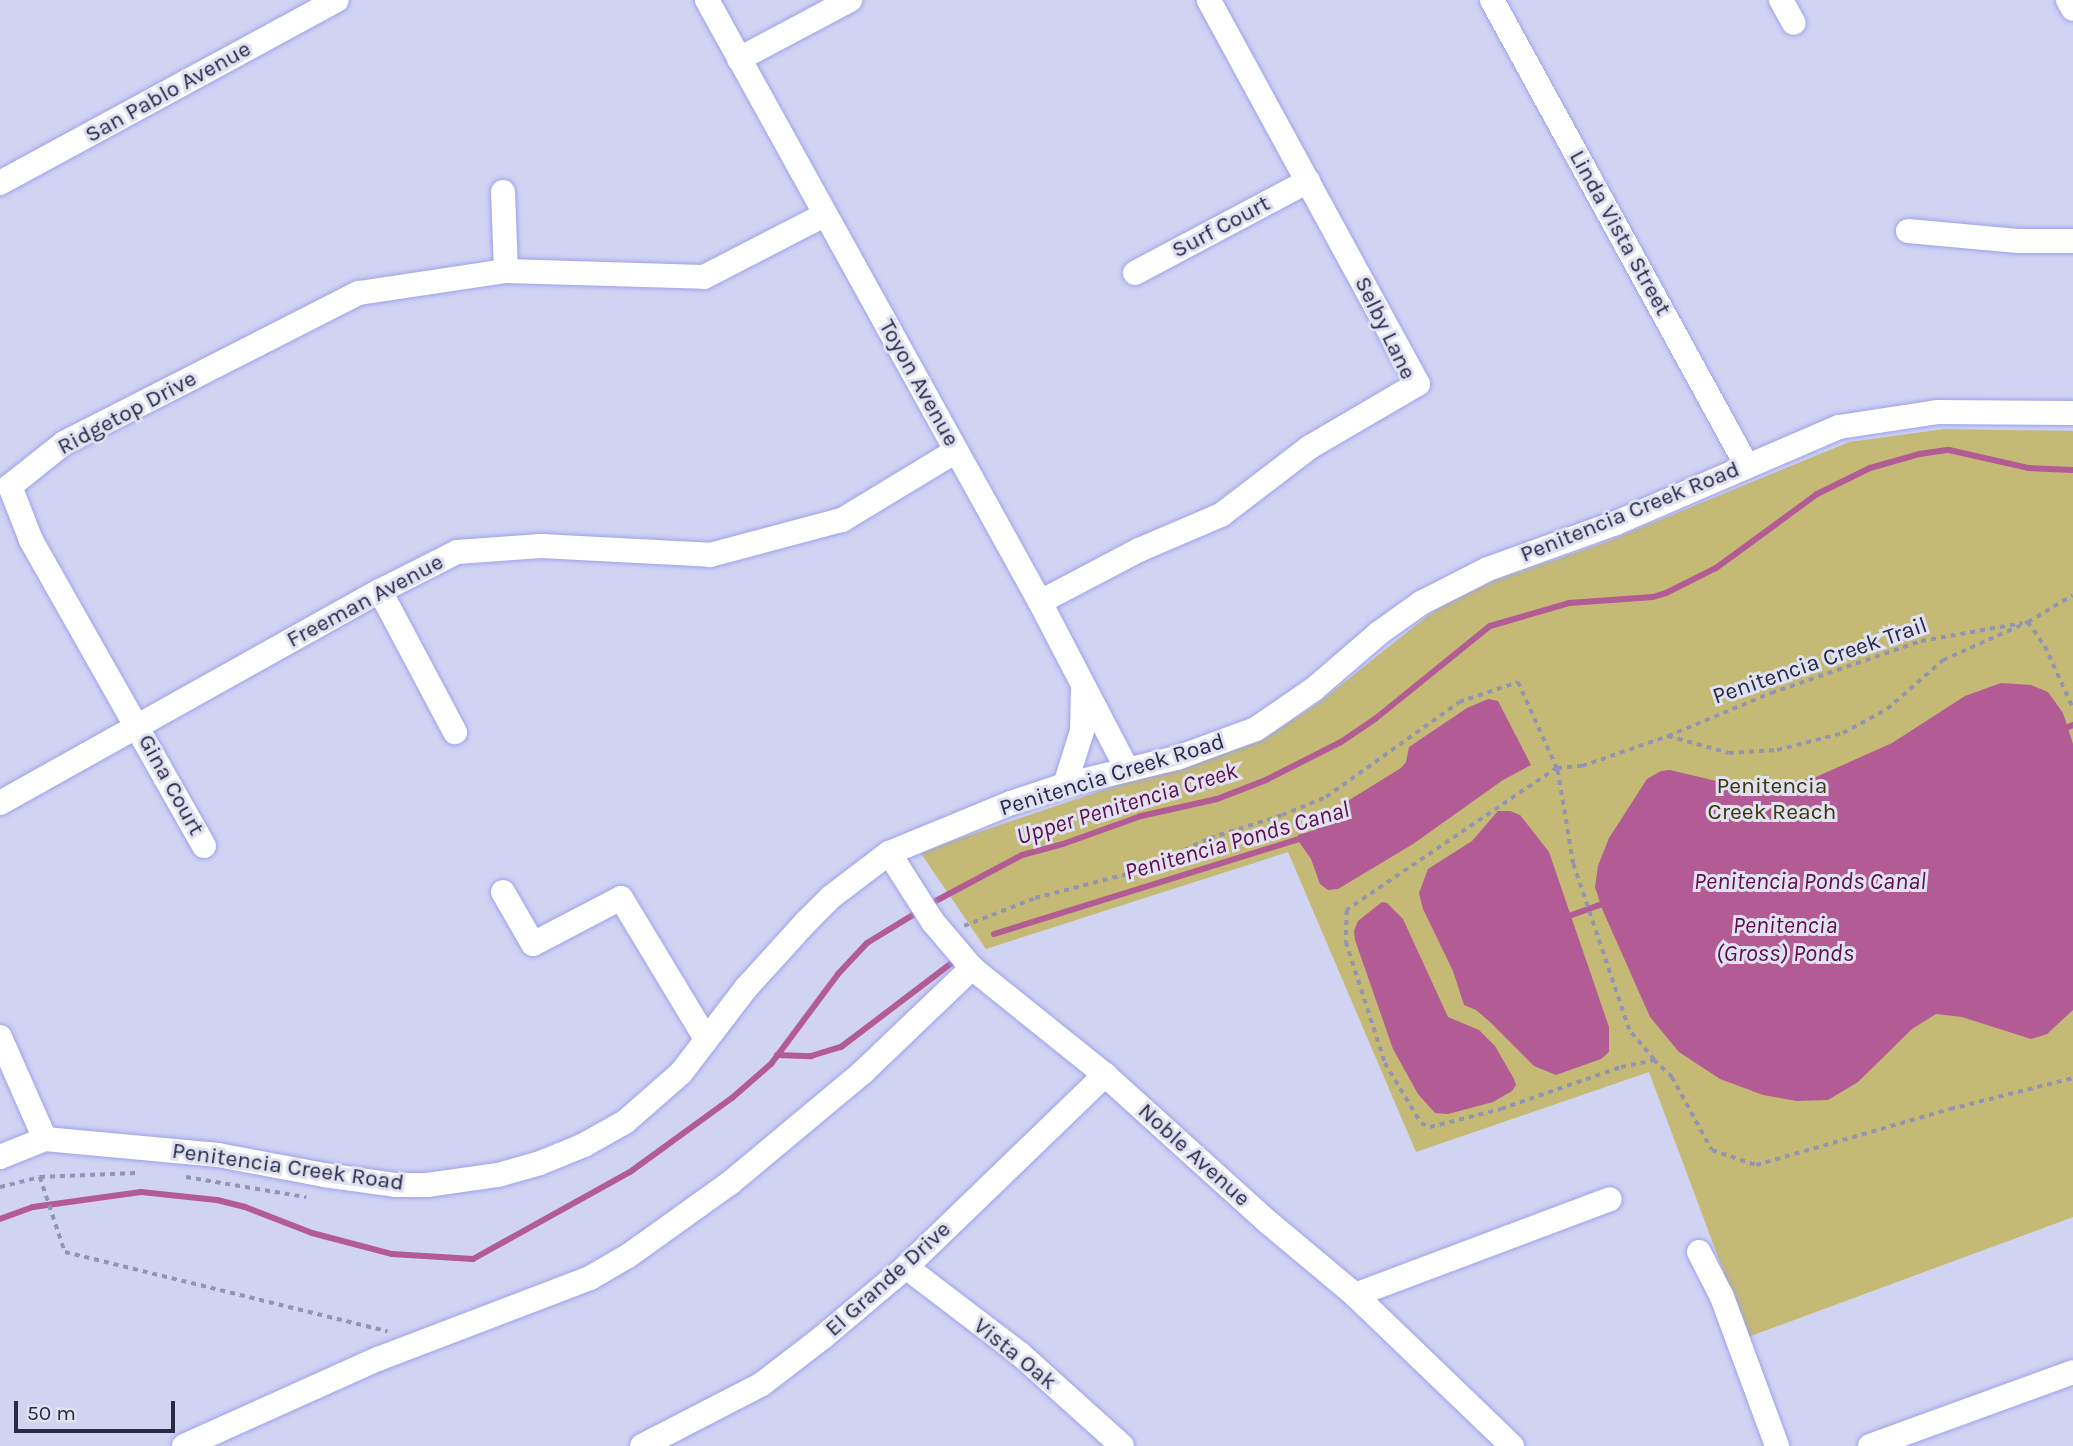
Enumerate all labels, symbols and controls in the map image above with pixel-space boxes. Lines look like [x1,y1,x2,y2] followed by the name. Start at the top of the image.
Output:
[80,35,256,149] street label: San Pablo Avenue
[1563,145,1677,321] street label: Linda Vista Street
[1167,190,1275,264] street label: Surf Court
[1348,272,1422,384] street label: Selby Lane
[873,315,965,451] street label: Toyon Avenue
[53,365,201,461] street label: Ridgetop Drive
[1516,455,1744,569] street label: Penitencia Creek Road
[282,548,448,654] street label: Freeman Avenue
[1709,611,1931,711] street label: Penitencia Creek Trail
[996,728,1228,822] street label: Penitencia Creek Road
[132,730,210,840] street label: Gina Court
[1013,757,1241,851] water label: Upper Penitencia Creek
[1708,772,1836,826] park label: Penitencia Creek Reach
[1121,795,1353,887] water label: Penitencia Ponds Canal
[1694,868,1926,896] water label: Penitencia Ponds Canal
[1716,912,1854,968] water label: Penitencia (Gross) Ponds
[1132,1097,1256,1213] street label: Noble Avenue
[170,1137,406,1197] street label: Penitencia Creek Road
[820,1216,956,1342] street label: El Grande Drive
[968,1312,1062,1396] street label: Vista Oak
[18,1386,178,1430] scale bar
[27,1401,76,1425] text: 50 m

